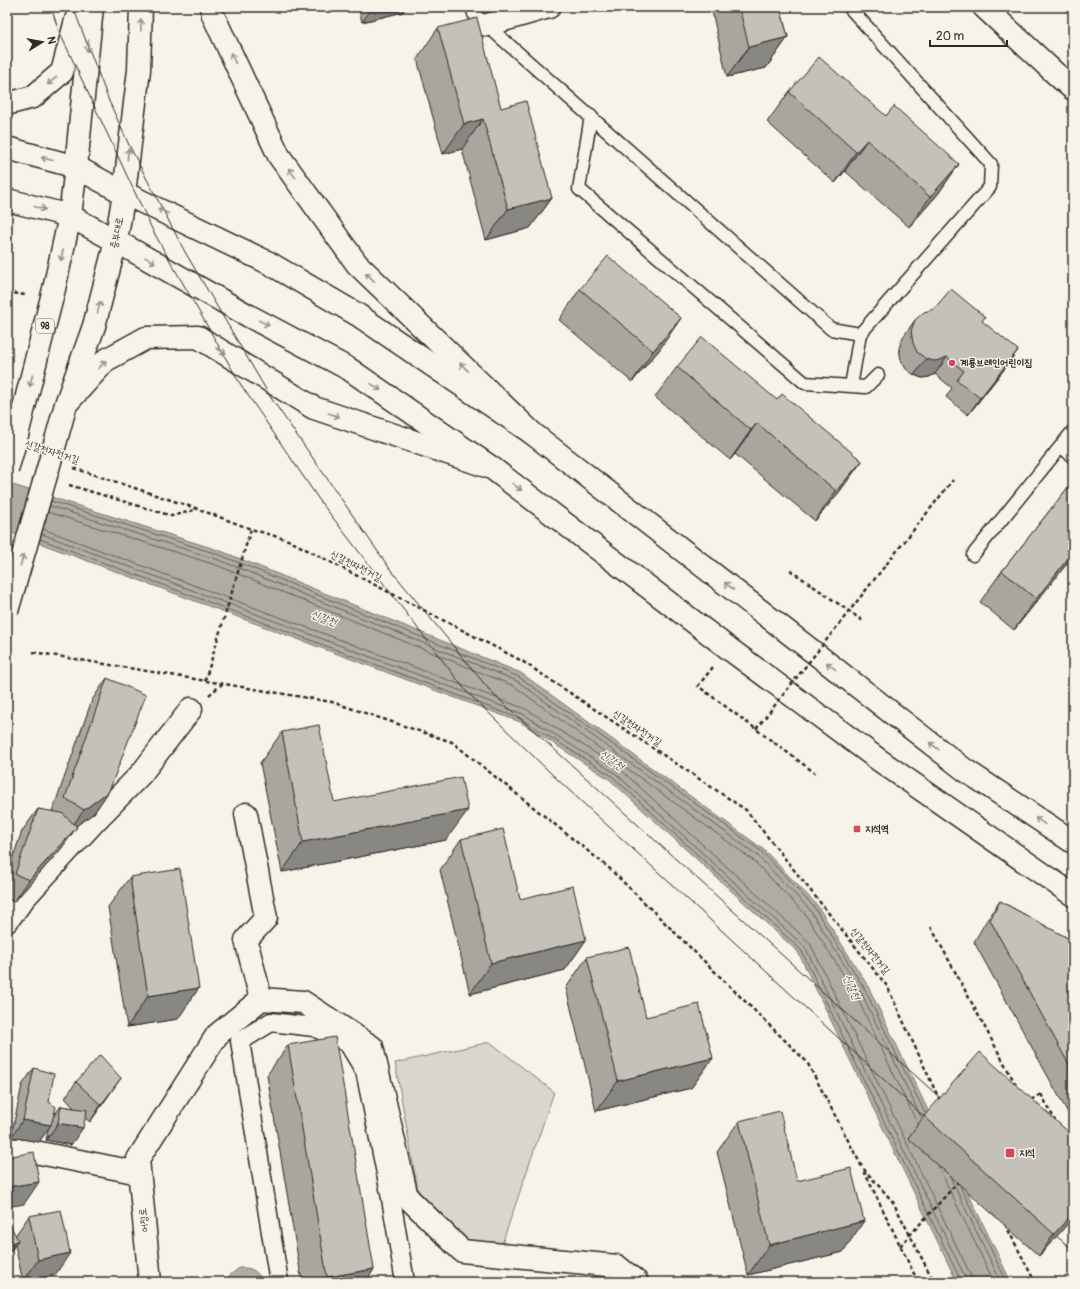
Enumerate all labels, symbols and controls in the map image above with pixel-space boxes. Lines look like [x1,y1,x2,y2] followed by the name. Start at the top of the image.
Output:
[137,19,145,32] one-way arrow
[22,22,62,62] north arrow
[930,22,1007,48] scale bar
[936,29,965,44] text: 20 m
[44,35,59,46] text: N
[85,39,92,52] one-way arrow
[229,52,236,64] one-way arrow
[47,76,58,85] one-way arrow
[125,148,132,161] one-way arrow
[41,155,54,162] one-way arrow
[287,168,296,179] one-way arrow
[33,205,46,213] one-way arrow
[157,207,169,214] one-way arrow
[108,216,126,250] street label: 중부대로
[57,248,65,261] one-way arrow
[144,256,156,264] one-way arrow
[365,272,375,281] one-way arrow
[96,301,104,314] one-way arrow
[36,319,54,333] road number: 98
[257,320,269,328] one-way arrow
[215,347,226,355] one-way arrow
[960,357,1032,369] place label: 계룡브레인어린이집
[947,358,957,368] marker: 계룡브레인어린이집
[97,360,107,370] one-way arrow
[459,362,469,372] one-way arrow
[27,374,34,387] one-way arrow
[371,383,382,392] one-way arrow
[327,411,339,419] one-way arrow
[23,438,81,466] street label: 신갈천자전거길
[511,483,522,491] one-way arrow
[328,548,384,584] street label: 신갈천자전거길
[19,554,26,567] one-way arrow
[724,582,735,590] one-way arrow
[309,607,340,629] water label: 신갈천
[826,662,837,670] one-way arrow
[610,707,664,749] street label: 신갈천자전거길
[928,742,939,751] one-way arrow
[597,747,627,774] water label: 신갈천
[1035,816,1046,825] one-way arrow
[865,823,889,835] place label: 지석역
[852,824,862,834] marker: 지석역
[848,925,892,977] street label: 신갈천자전거길
[841,972,864,1003] water label: 신갈천
[1004,1147,1016,1159] marker: 지석
[1019,1147,1035,1159] place label: 지석
[137,1207,151,1233] street label: 어정로

